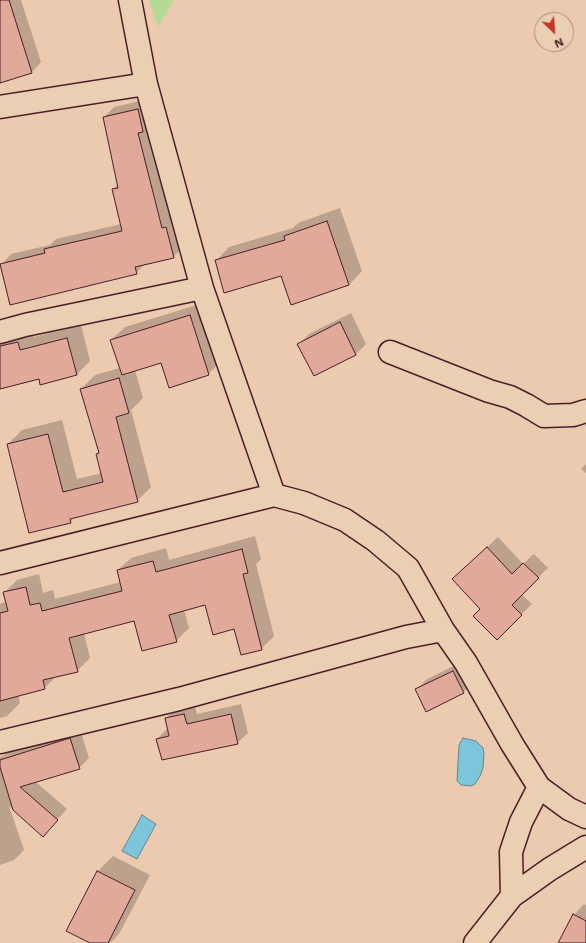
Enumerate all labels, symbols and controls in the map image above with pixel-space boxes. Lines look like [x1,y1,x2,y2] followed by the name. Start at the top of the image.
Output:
[534,12,574,52] north arrow
[552,34,566,51] text: N

